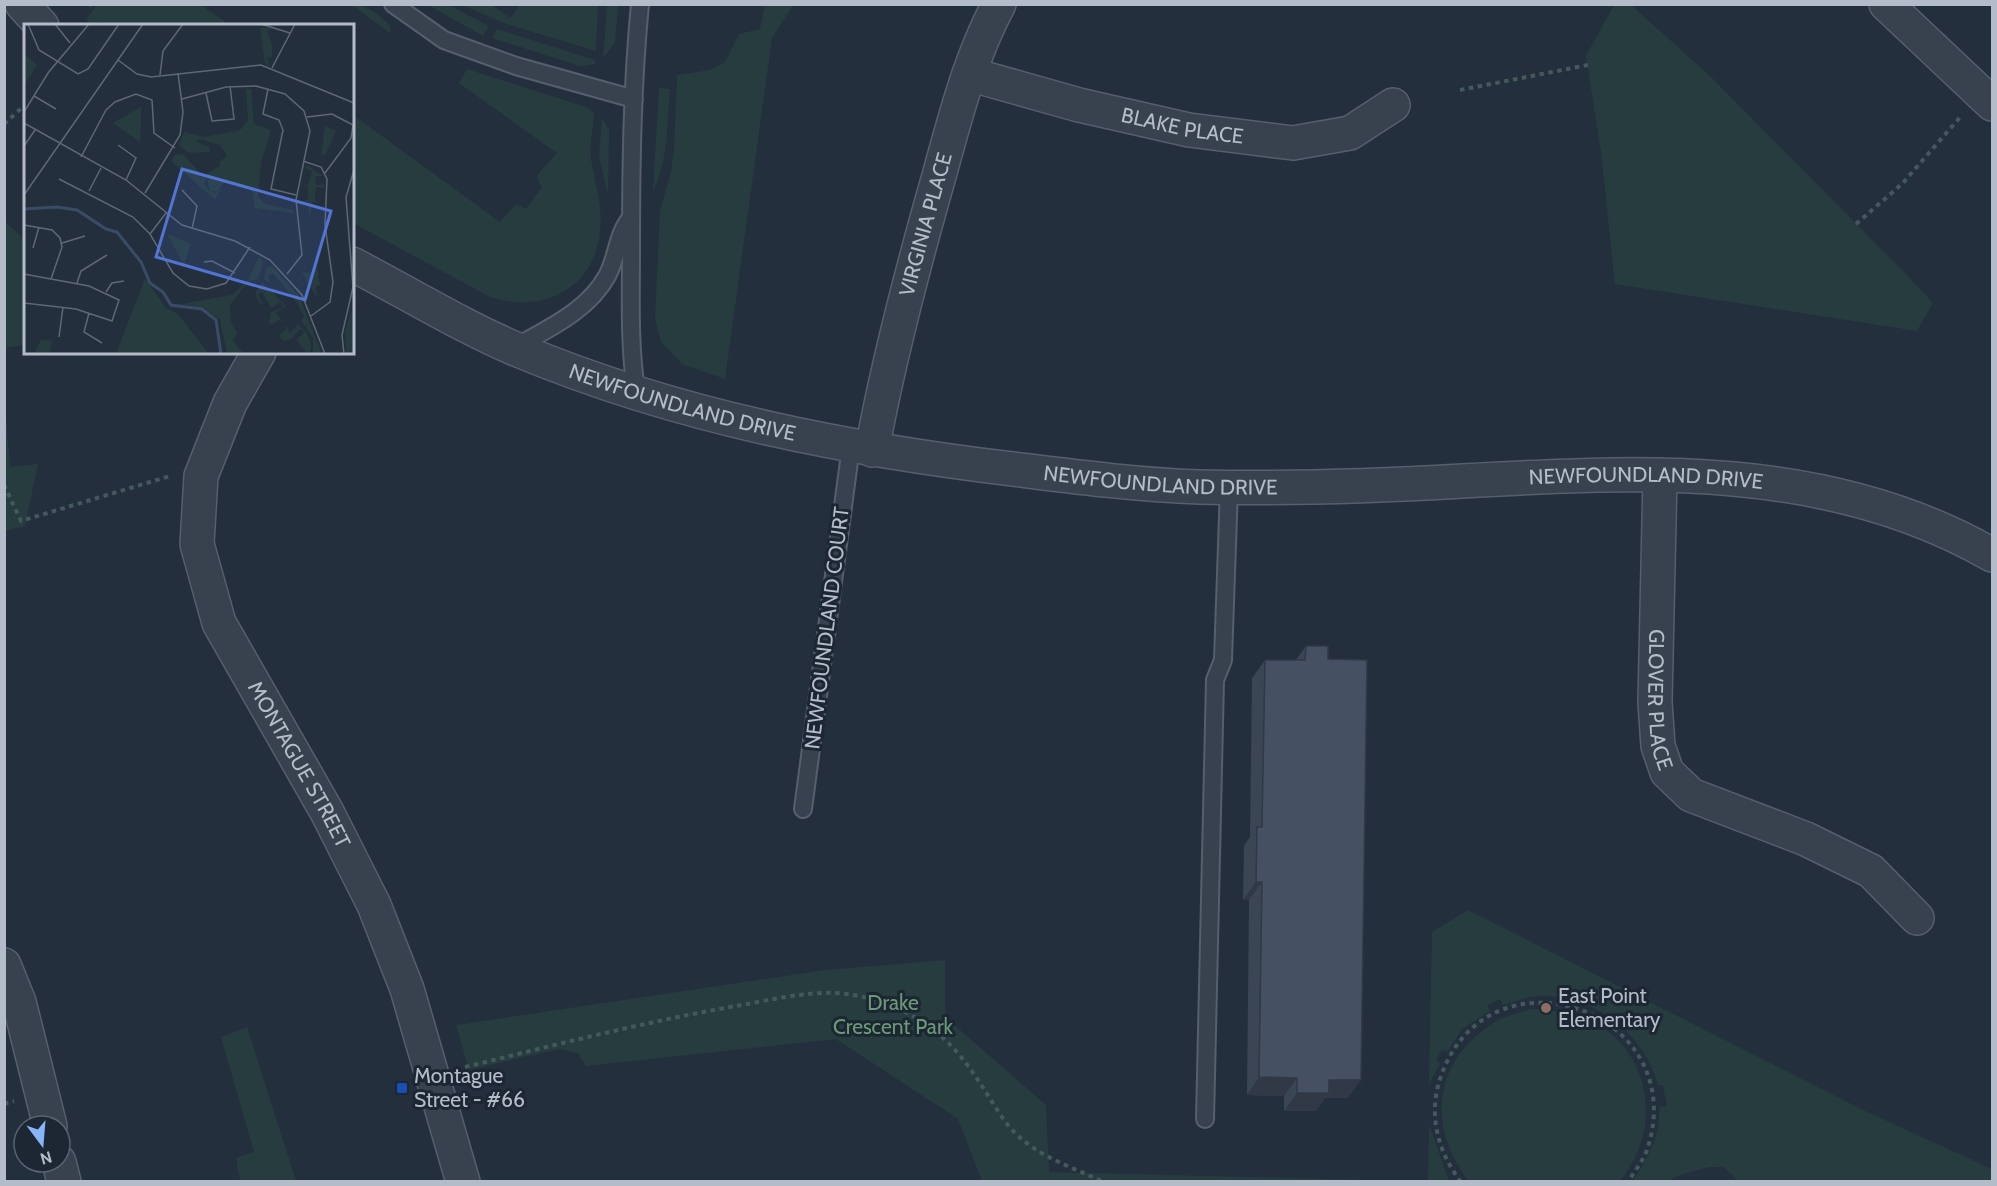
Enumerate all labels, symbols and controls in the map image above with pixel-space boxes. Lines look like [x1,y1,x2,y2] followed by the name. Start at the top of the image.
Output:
[24,24,354,354] inset map
[1119,102,1245,149] street label: BLAKE PLACE
[894,150,957,299] street label: VIRGINIA PLACE
[566,358,798,446] street label: NEWFOUNDLAND DRIVE
[1042,460,1278,500] street label: NEWFOUNDLAND DRIVE
[1528,462,1765,494] street label: NEWFOUNDLAND DRIVE
[799,505,854,751] street label: NEWFOUNDLAND COURT
[1643,629,1678,773] street label: GLOVER PLACE
[243,677,356,852] street label: MONTAGUE STREET
[1558,983,1661,1032] place label: East Point Elementary
[833,990,954,1039] park label: Drake Crescent Park
[1539,1001,1553,1015] marker: East Point Elementary
[414,1063,525,1112] place label: Montague Street - #66
[395,1081,409,1095] marker: Montague Street - #66
[12,1114,72,1174] north arrow
[38,1147,54,1169] text: N

